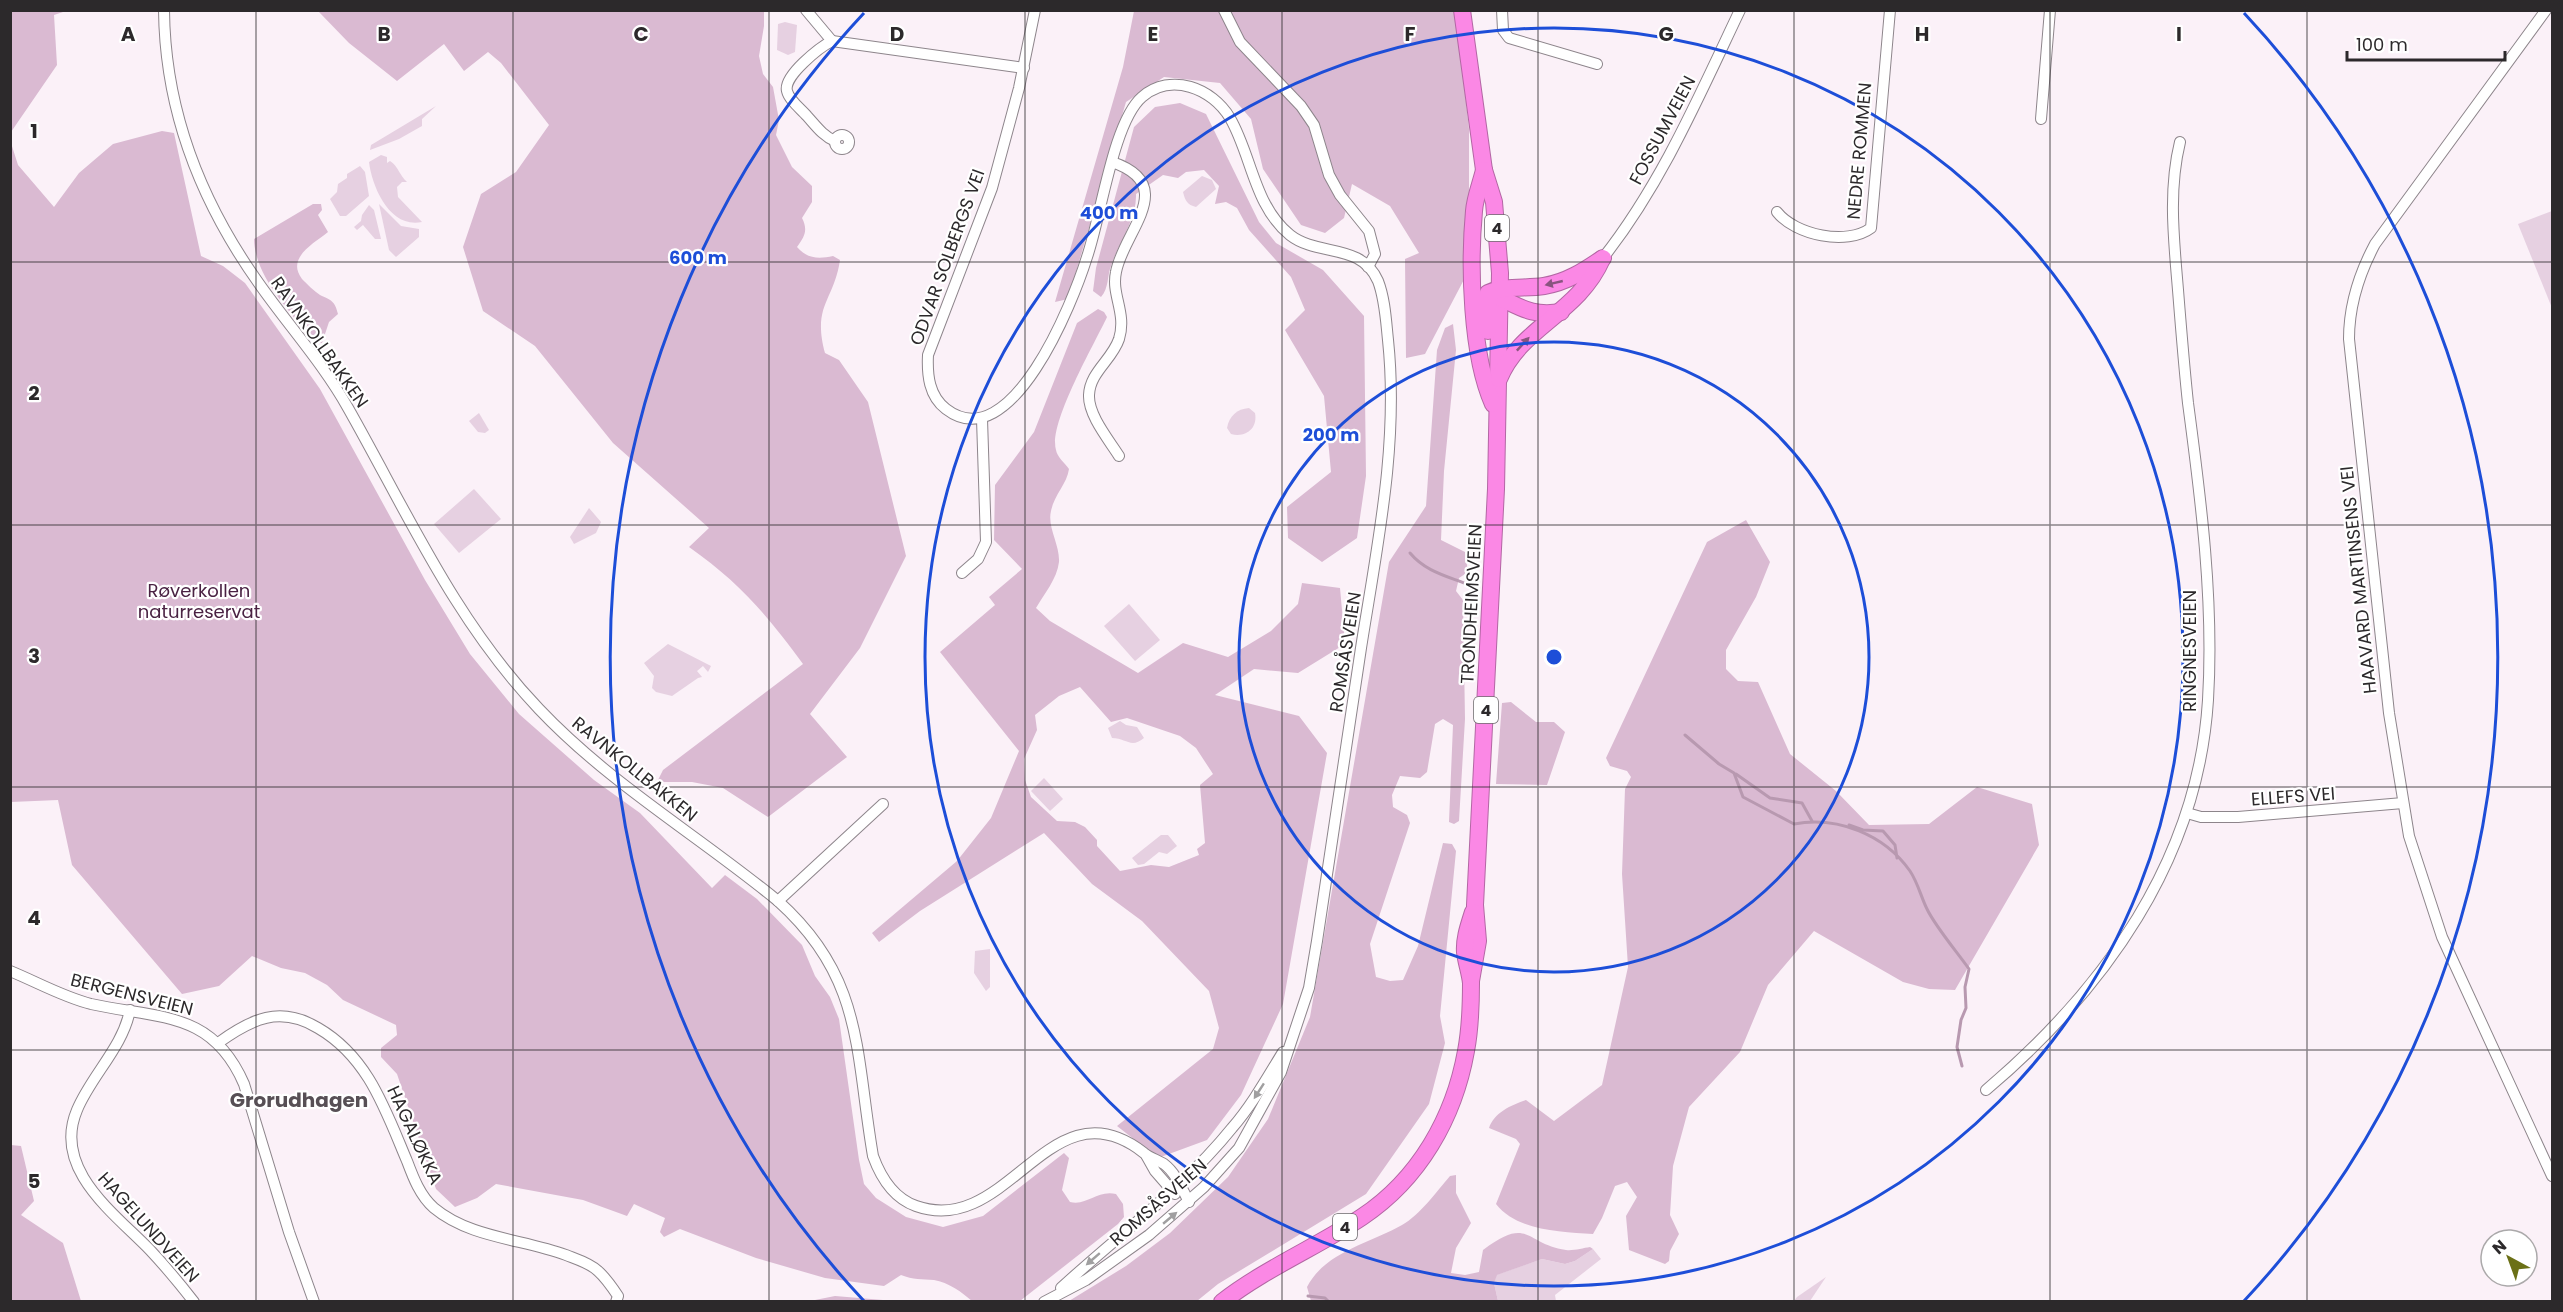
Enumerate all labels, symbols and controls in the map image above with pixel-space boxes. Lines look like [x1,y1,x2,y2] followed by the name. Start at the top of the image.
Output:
[121,20,136,48] text: A
[377,20,391,48] text: B
[633,20,649,48] text: C
[890,20,904,48] text: D
[1148,20,1158,48] text: E
[1405,20,1416,48] text: F
[1658,20,1674,48] text: G
[1915,20,1929,48] text: H
[2176,20,2182,48] text: I
[2347,24,2504,62] scale bar
[2356,32,2408,57] text: 100 m
[1623,71,1701,189] street label: FOSSUMVEIEN
[1841,81,1877,221] street label: NEDRE ROMMEN
[30,117,38,145] text: 1
[903,165,991,349] street label: ODVAR SOLBERGS VEI
[1080,200,1138,225] text: 400 m
[1485,215,1509,241] road number: 4
[669,245,727,270] text: 600 m
[265,271,375,413] street label: RAVNKOLLBAKKEN
[1545,279,1564,289] one-way arrow
[1516,337,1530,351] one-way arrow
[28,379,40,407] text: 2
[1303,422,1359,447] text: 200 m
[2334,465,2382,695] street label: HAAVARD MARTINSENS VEI
[1454,523,1488,685] street label: TRONDHEIMSVEIEN
[138,578,260,624] park label: Røverkollen naturreservat
[1323,590,1367,714] street label: ROMSÅSVEIEN
[2177,590,2202,712] street label: RINGNESVEIEN
[28,642,40,670] text: 3
[1544,647,1564,667] centre of rings
[1474,697,1498,723] road number: 4
[567,711,703,827] street label: RAVNKOLLBAKKEN
[2250,781,2336,811] street label: ELLEFS VEI
[27,904,41,932] text: 4
[68,967,196,1021] street label: BERGENSVEIEN
[381,1082,449,1188] street label: HAGALØKKA
[1253,1082,1265,1098] one-way arrow
[230,1086,368,1114] district label: Grorudhagen
[1104,1153,1212,1251] street label: ROMSÅSVEIEN
[93,1166,205,1288] street label: HAGELUNDVEIEN
[28,1167,41,1195] text: 5
[1162,1212,1177,1225] one-way arrow
[1333,1214,1357,1240] road number: 4
[2479,1228,2539,1288] north arrow
[2487,1234,2512,1260] text: N
[1086,1252,1101,1265] one-way arrow

